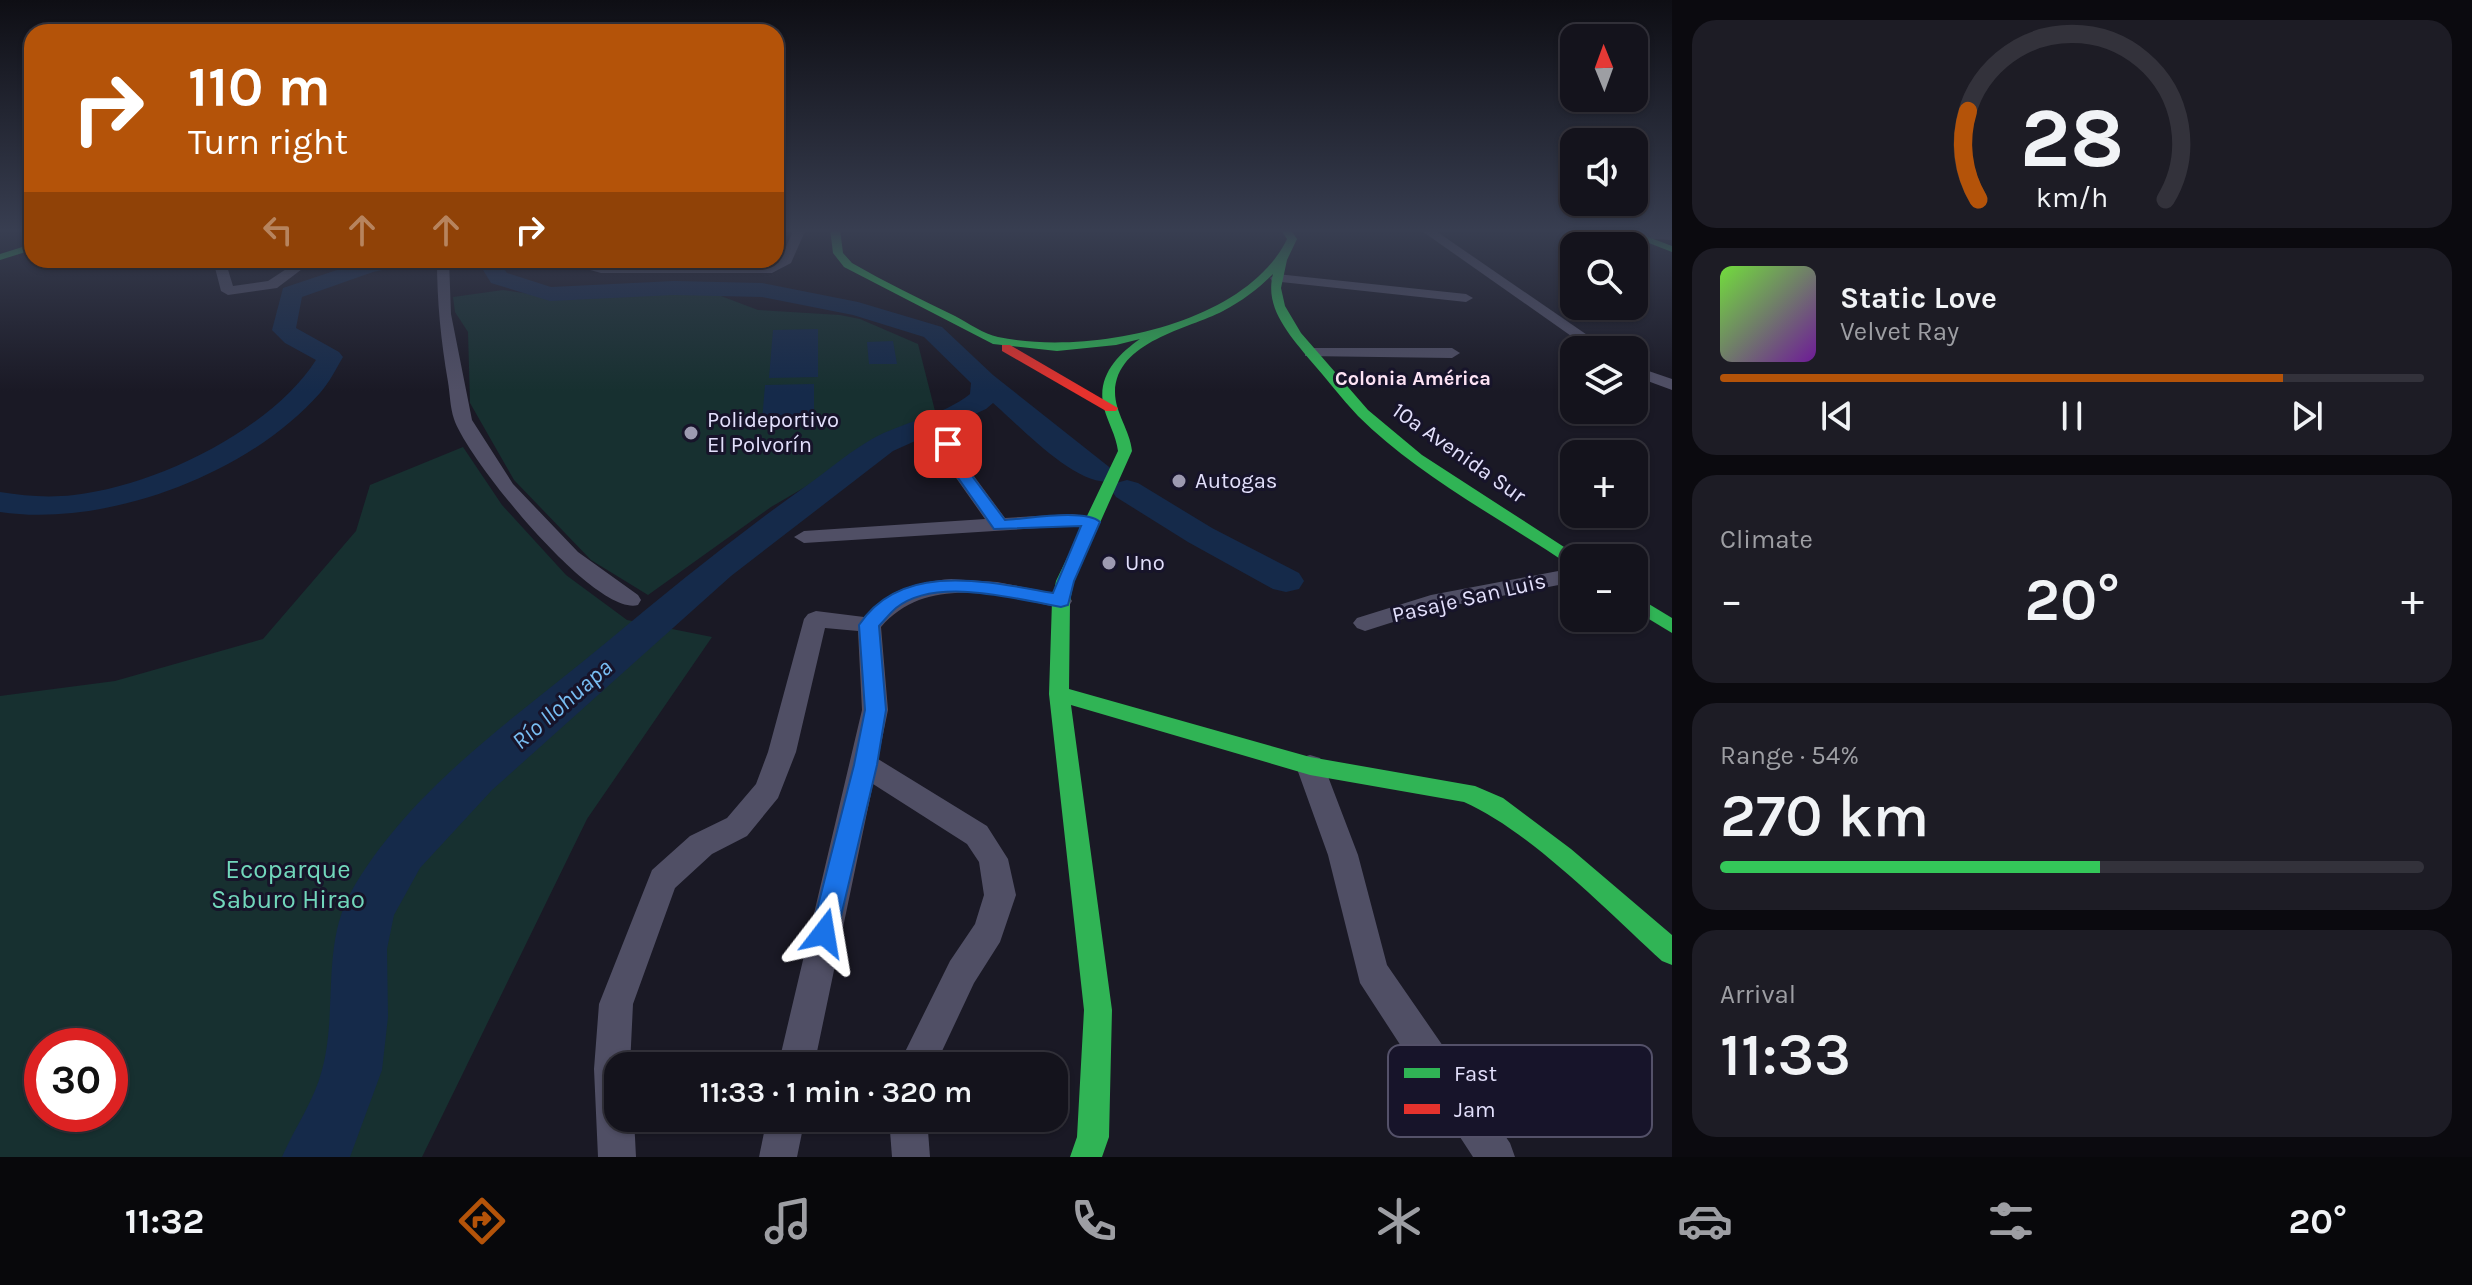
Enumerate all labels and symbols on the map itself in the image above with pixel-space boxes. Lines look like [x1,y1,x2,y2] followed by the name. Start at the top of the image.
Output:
[1560,24,1648,112] north arrow
[1335,367,1491,390] district label: Colonia América
[1387,397,1531,509] street label: 10a Avenida Sur
[707,407,839,458] place label: Polideportivo El Polvorín
[914,410,982,478] pin
[682,424,700,442] marker: Polideportivo El Polvorín
[1195,468,1277,494] place label: Autogas
[1170,472,1188,490] marker: Autogas
[1125,550,1165,576] place label: Uno
[1100,554,1118,572] marker: Uno
[1390,568,1548,628] street label: Pasaje San Luis
[506,653,618,755] water label: Río Ilohuapa
[211,854,365,915] park label: Ecoparque Saburo Hirao
[782,891,866,975] position arrow
[24,1028,128,1132] speed limit sign: 30
[1388,1045,1652,1137] legend
[1454,1061,1497,1087] text: Fast
[1454,1097,1496,1123] text: Jam

